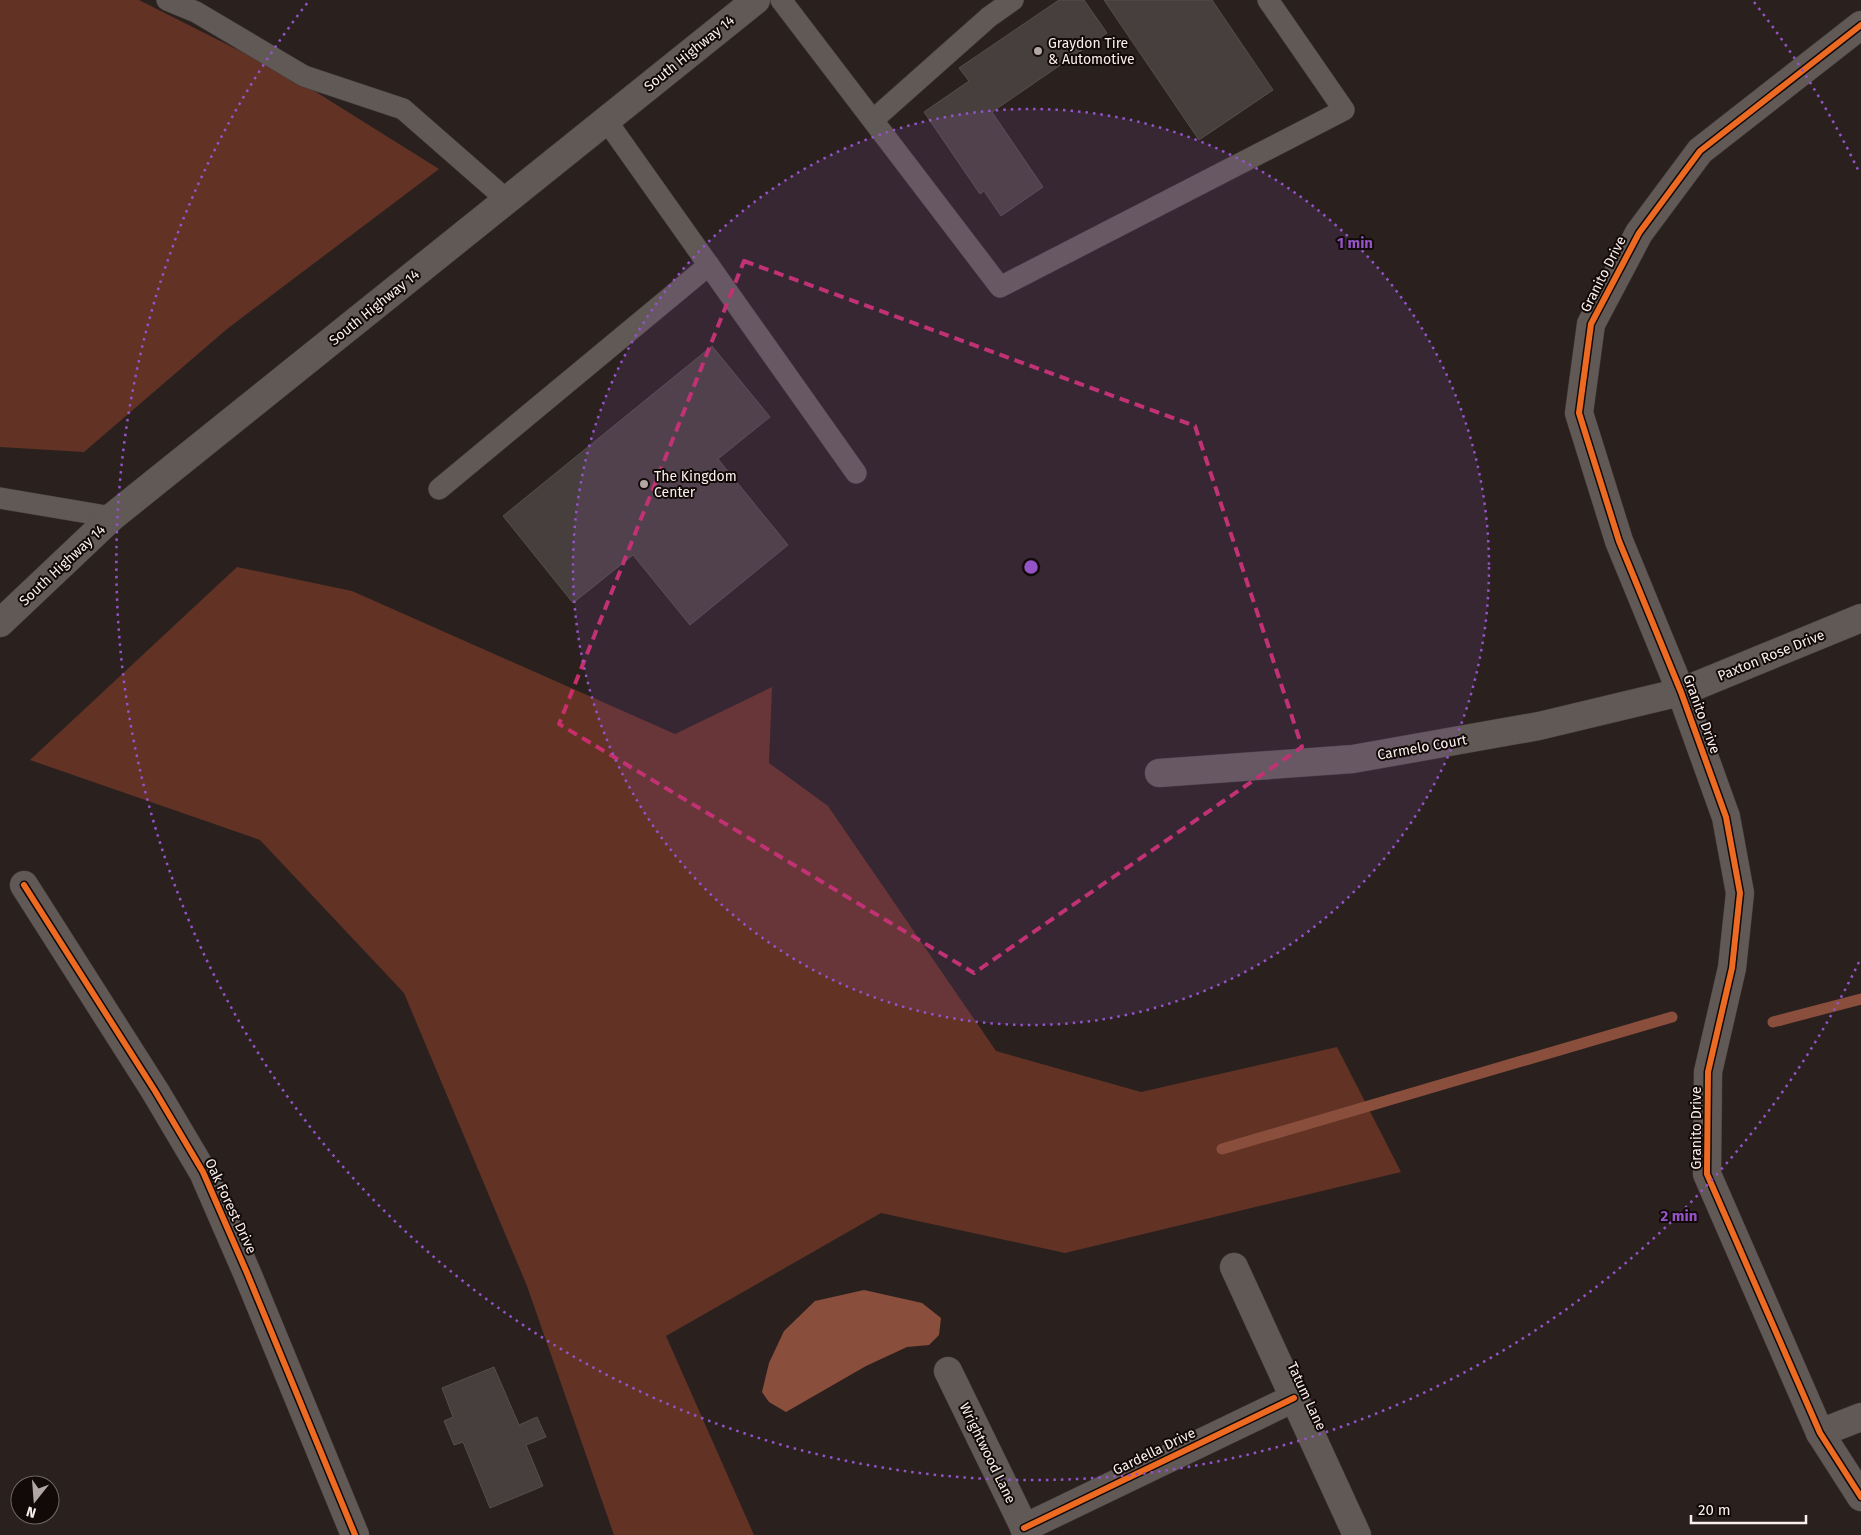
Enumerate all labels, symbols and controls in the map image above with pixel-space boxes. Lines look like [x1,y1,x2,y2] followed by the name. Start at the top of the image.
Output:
[641,11,738,95] street label: South Highway 14
[1048,35,1135,68] place label: Graydon Tire & Automotive
[1032,45,1044,57] marker: Graydon Tire & Automotive
[1577,233,1630,315] street label: Granito Drive
[1337,234,1373,252] text: 1 min
[326,265,423,349] street label: South Highway 14
[654,468,737,501] place label: The Kingdom Center
[638,478,650,490] marker: The Kingdom Center
[16,521,109,610] street label: South Highway 14
[1022,558,1040,576] centre of rings
[1715,626,1827,685] street label: Paxton Rose Drive
[1679,672,1724,756] street label: Granito Drive
[1376,731,1469,764] street label: Carmelo Court
[1688,1086,1705,1170] street label: Granito Drive
[201,1156,260,1257] street label: Oak Forest Drive
[1661,1207,1697,1225] text: 2 min
[1283,1359,1330,1433] street label: Tatum Lane
[956,1400,1019,1506] street label: Wrightwood Lane
[1110,1424,1198,1479] street label: Gardella Drive
[10,1475,60,1525] north arrow
[1691,1492,1806,1524] scale bar
[1698,1501,1731,1519] text: 20 m
[24,1502,38,1521] text: N

